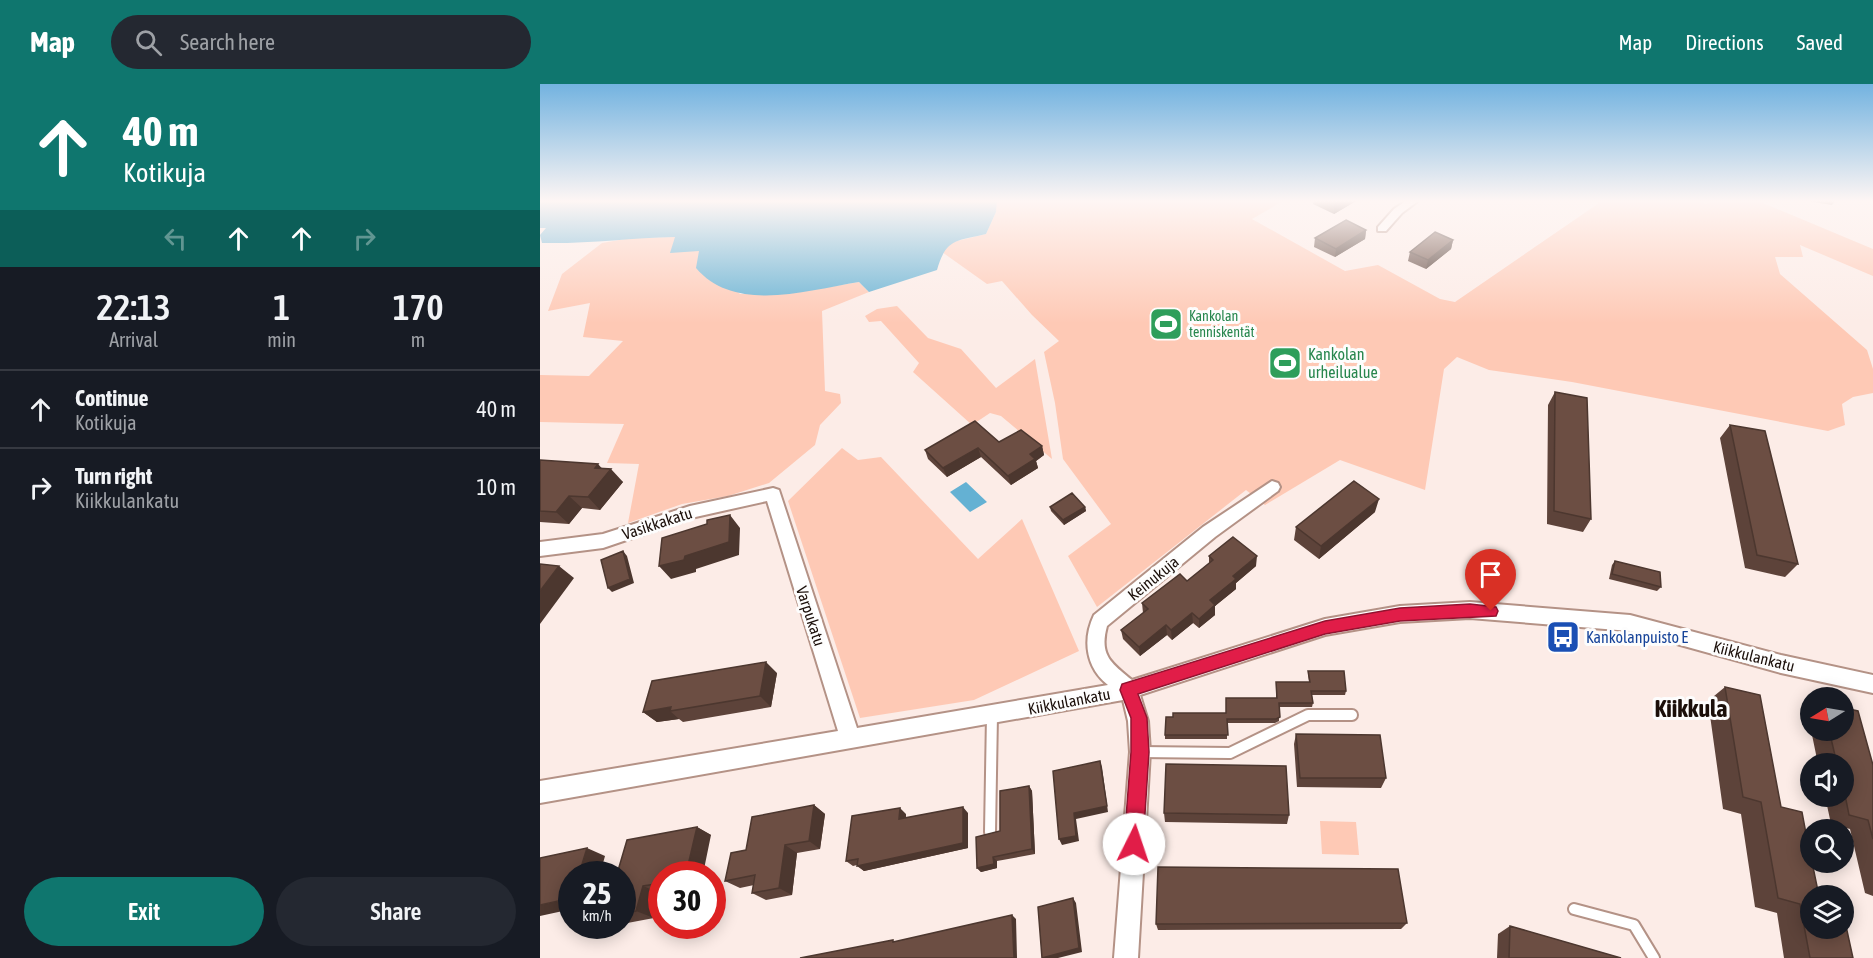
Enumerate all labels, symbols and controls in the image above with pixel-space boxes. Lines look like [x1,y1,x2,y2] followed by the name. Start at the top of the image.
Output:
[111,15,531,69] search box
[30,26,75,58] text: Map
[132,26,165,59] icon: search
[180,29,275,55] text: Search here
[1618,30,1652,54] text: Map
[1685,30,1764,54] text: Directions
[1797,30,1843,54] text: Saved
[123,107,198,155] text: 40 m
[24,108,102,186] icon: ahead
[123,157,206,188] text: Kotikuja
[159,222,192,255] icon: left
[222,222,255,255] icon: ahead
[285,222,318,255] icon: ahead
[348,222,381,255] icon: right
[97,286,171,328] text: 22:13
[273,286,290,328] text: 1
[393,286,443,328] text: 170
[1148,306,1184,342] sports icon: Kankolan tenniskentät
[1189,308,1255,340] place label: Kankolan tenniskentät
[109,328,158,351] text: Arrival
[267,328,296,351] text: min
[411,328,425,351] text: m
[1267,345,1303,381] sports icon: Kankolan urheilualue
[1308,345,1378,381] place label: Kankolan urheilualue
[75,385,149,411] text: Continue
[24,393,57,426] icon: ahead
[476,396,516,422] text: 40 m
[75,411,137,434] text: Kotikuja
[75,463,152,489] text: Turn right
[24,471,57,504] icon: right
[476,474,516,500] text: 10 m
[75,489,179,512] text: Kiikkulankatu
[620,503,694,543] street label: Vasikkakatu
[1465,549,1516,611] pin
[1124,552,1183,605] street label: Keinukuja
[1474,558,1507,591] icon: arrive
[792,584,829,648] street label: Varpukatu
[1545,619,1581,655] bus stop icon: Kankolanpuisto E
[1586,628,1688,647] place label: Kankolanpuisto E
[1711,637,1797,675] street label: Kiikkulankatu
[1026,684,1112,718] street label: Kiikkulankatu
[1800,687,1854,741] north arrow
[1800,687,1854,939] map controls
[1654,695,1728,722] district label: Kiikkula
[1800,753,1854,807] button: sound
[1102,812,1166,876] position arrow
[1800,819,1854,873] button: search
[648,861,726,939] speed limit sign: 30
[583,876,611,910] text: 25
[24,877,264,946] button: Exit
[276,877,516,946] button: Share
[1800,885,1854,939] button: layers
[582,907,612,924] text: km/h

